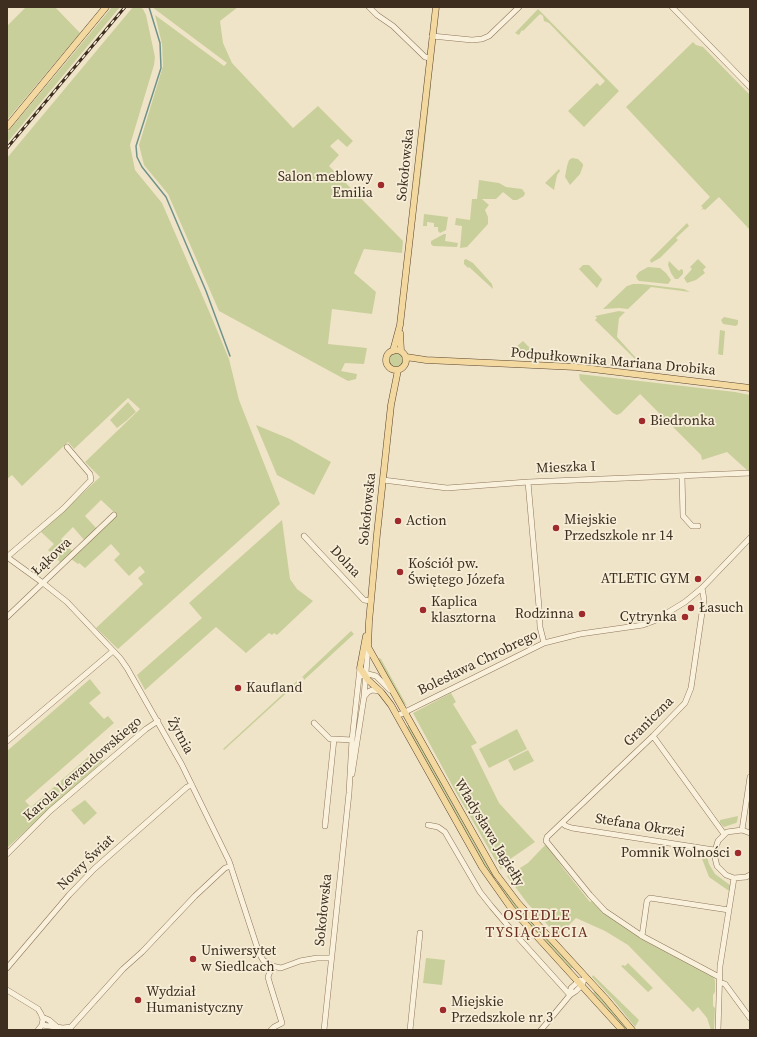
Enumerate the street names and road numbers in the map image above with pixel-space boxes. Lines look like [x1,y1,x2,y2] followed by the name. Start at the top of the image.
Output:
[394,128,418,202] street label: Sokołowska
[510,345,716,379] street label: Podpułkownika Mariana Drobika
[536,459,596,477] street label: Mieszka I
[356,472,380,546] street label: Sokołowska
[29,534,75,580] street label: Łąkowa
[326,543,364,581] street label: Dolna
[415,627,541,699] street label: Bolesława Chrobrego
[620,693,678,751] street label: Graniczna
[20,713,146,825] street label: Karola Lewandowskiego
[163,715,197,757] street label: Żytnia
[450,776,528,890] street label: Władysława Jagiełły
[594,811,686,841] street label: Stefana Okrzei
[54,832,118,894] street label: Nowy Świat
[312,873,336,947] street label: Sokołowska

